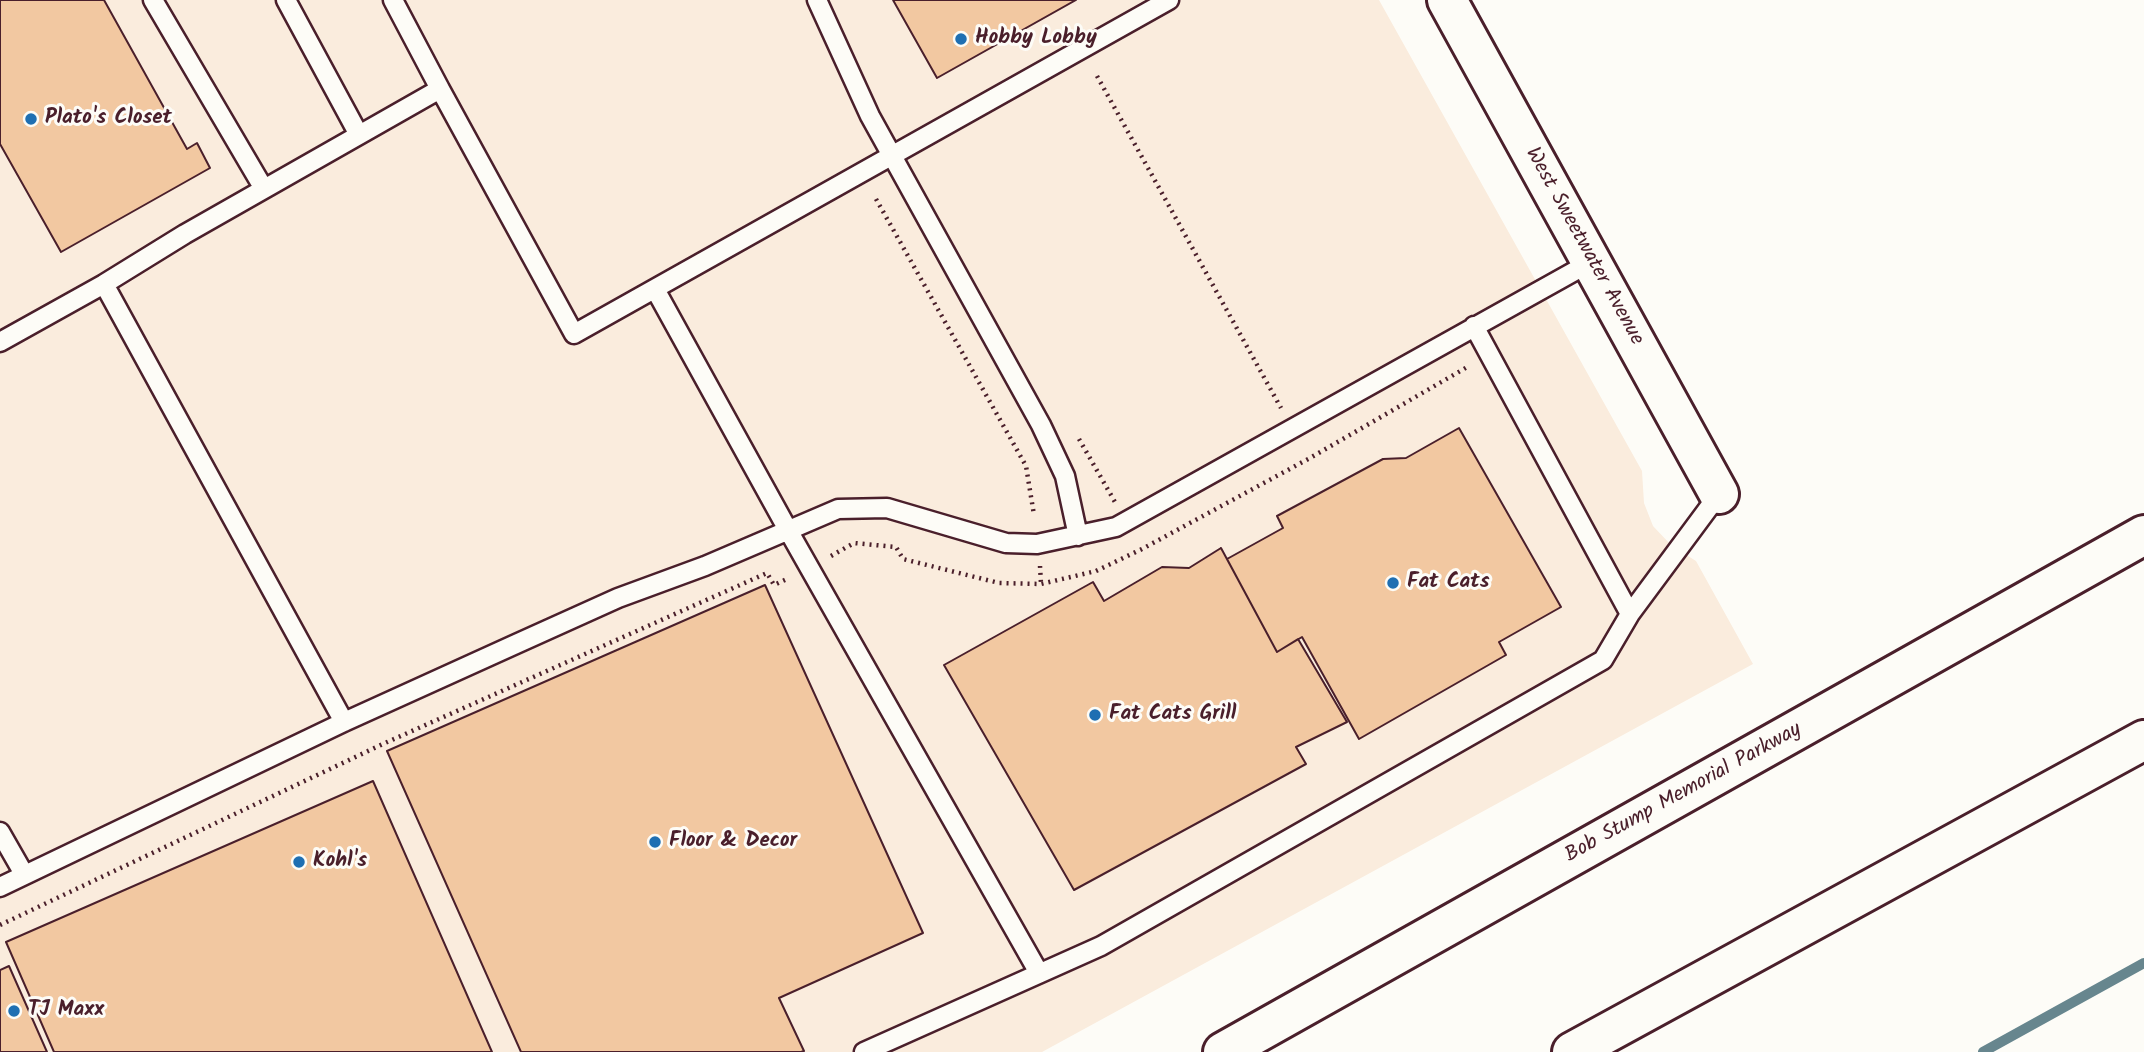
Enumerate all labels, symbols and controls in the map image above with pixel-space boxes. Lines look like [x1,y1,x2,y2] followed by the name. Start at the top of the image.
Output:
[975,26,1097,52] place label: Hobby Lobby
[953,31,969,47] marker: Hobby Lobby
[45,106,172,132] place label: Plato's Closet
[23,111,39,127] marker: Plato's Closet
[1518,144,1648,350] street label: West Sweetwater Avenue
[1407,570,1490,596] place label: Fat Cats
[1385,575,1401,591] marker: Fat Cats
[1109,702,1236,728] place label: Fat Cats Grill
[1087,707,1103,723] marker: Fat Cats Grill
[1561,718,1807,870] street label: Bob Stump Memorial Parkway
[669,829,797,855] place label: Floor & Decor
[647,834,663,850] marker: Floor & Decor
[313,849,367,875] place label: Kohl's
[291,854,307,870] marker: Kohl's
[28,998,104,1024] place label: TJ Maxx
[6,1003,22,1019] marker: TJ Maxx

